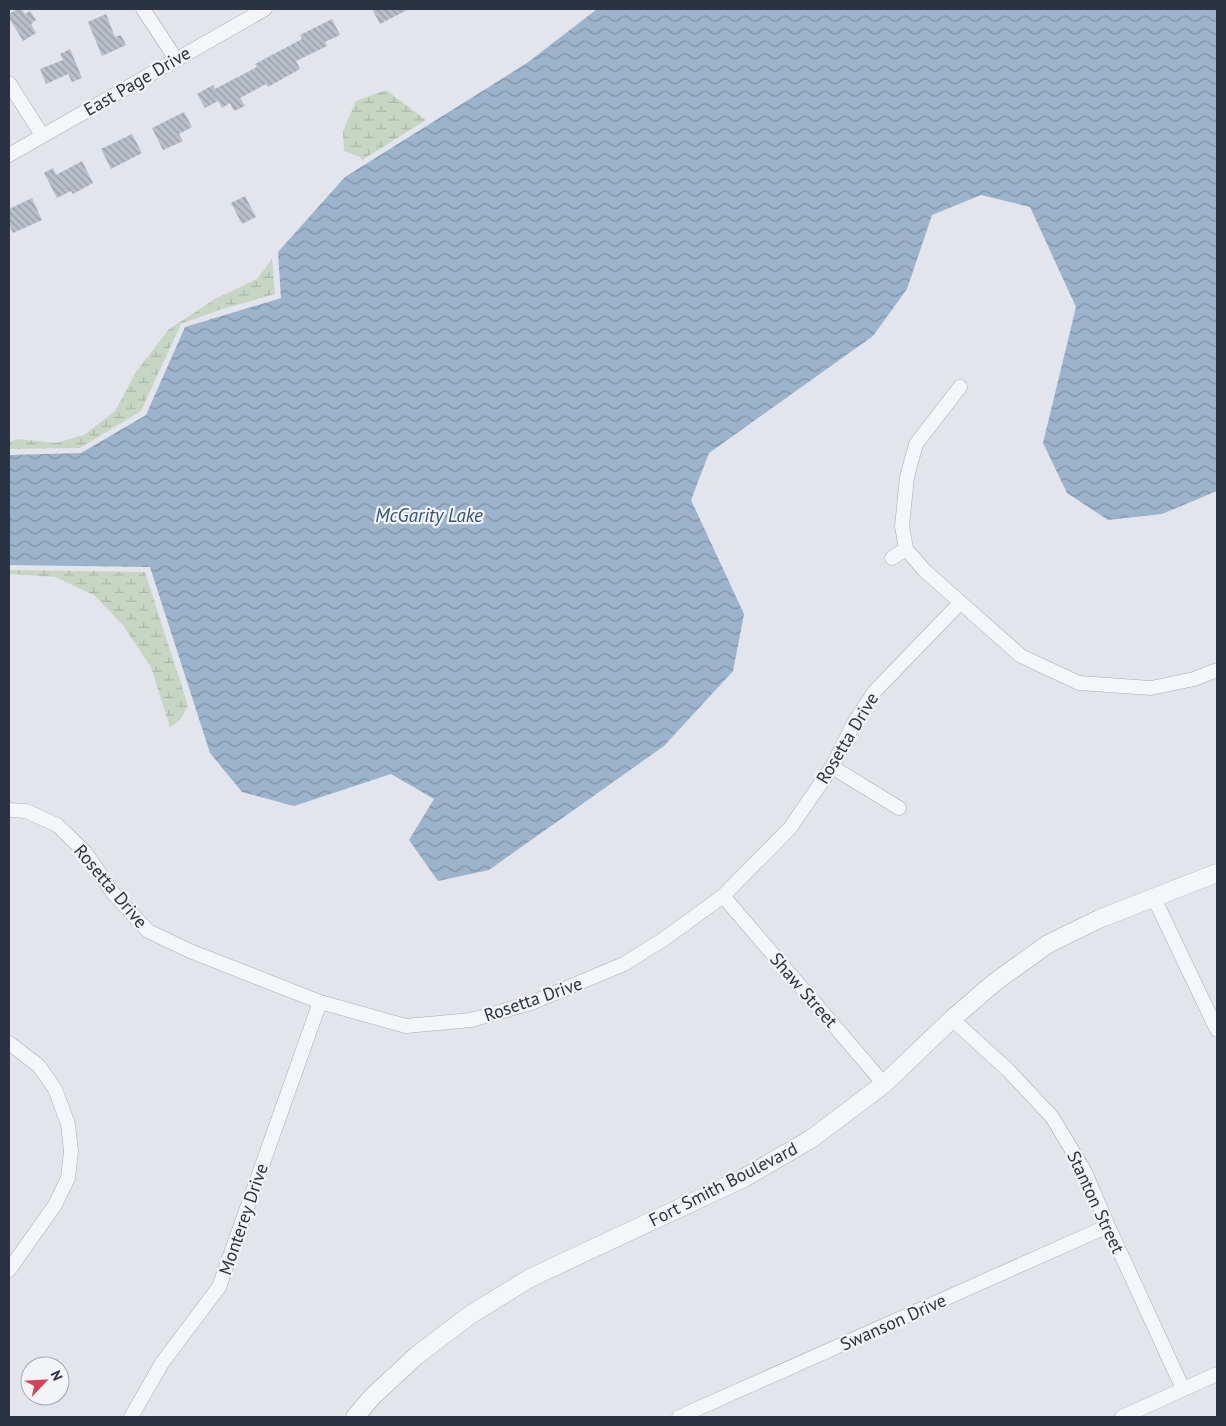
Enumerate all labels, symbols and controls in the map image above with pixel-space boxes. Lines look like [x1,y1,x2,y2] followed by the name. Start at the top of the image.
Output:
[80,41,194,121] street label: East Page Drive
[375,503,483,527] water label: McGarity Lake
[811,688,883,788] street label: Rosetta Drive
[69,839,153,933] street label: Rosetta Drive
[765,948,843,1032] street label: Shaw Street
[481,971,585,1027] street label: Rosetta Drive
[645,1137,801,1231] street label: Fort Smith Boulevard
[1062,1147,1130,1257] street label: Stanton Street
[213,1160,273,1278] street label: Monterey Drive
[836,1288,950,1356] street label: Swanson Drive
[20,1356,70,1406] north arrow
[47,1368,67,1383] text: N

